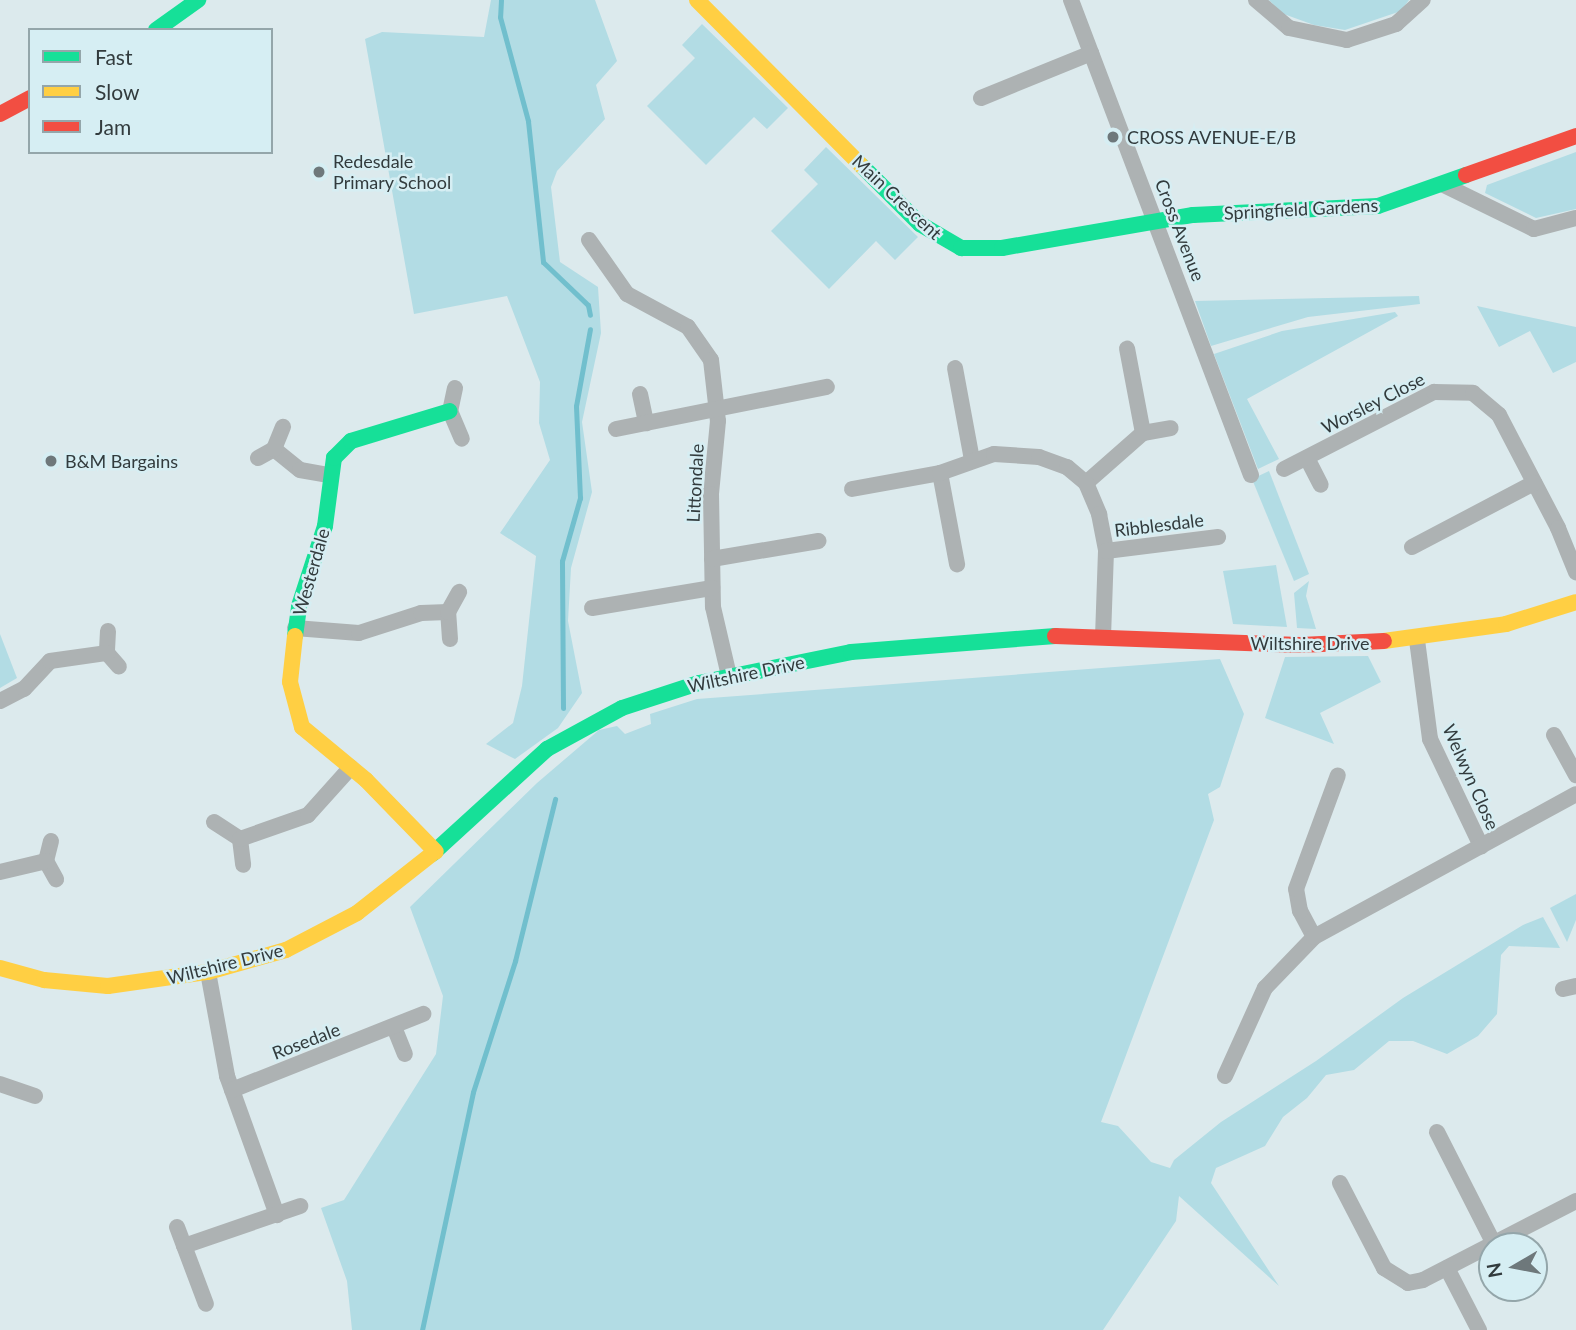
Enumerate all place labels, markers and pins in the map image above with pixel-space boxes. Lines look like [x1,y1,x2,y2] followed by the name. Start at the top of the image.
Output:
[1127,126,1297,148] place label: CROSS AVENUE-E/B
[1105,129,1121,145] marker: CROSS AVENUE-E/B
[333,151,452,194] place label: Redesdale Primary School
[311,164,327,180] marker: Redesdale Primary School
[65,450,178,472] place label: B&M Bargains
[43,453,59,469] marker: B&M Bargains

